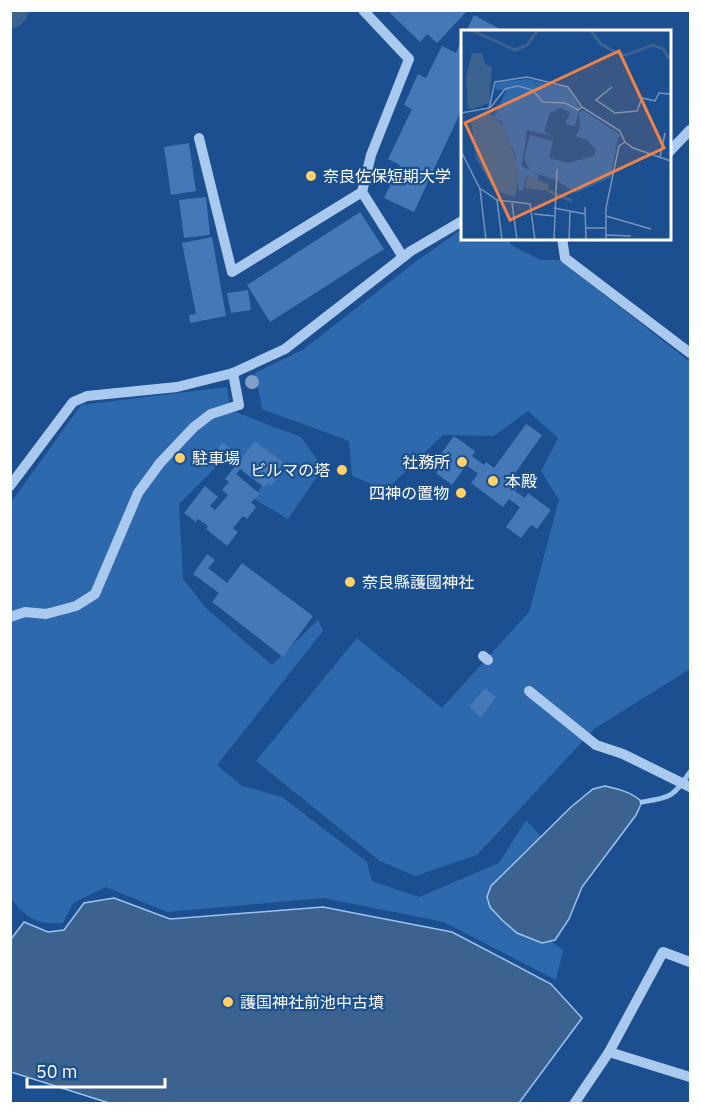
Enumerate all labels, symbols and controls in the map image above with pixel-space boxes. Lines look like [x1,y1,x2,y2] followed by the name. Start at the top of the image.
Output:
[461,30,671,240] inset map
[323,166,451,186] place label: 奈良佐保短期大学
[304,169,318,183] marker: 奈良佐保短期大学
[192,448,240,468] place label: 駐車場
[173,451,187,465] marker: 駐車場
[402,452,450,472] place label: 社務所
[455,455,469,469] marker: 社務所
[250,460,330,480] place label: ビルマの塔
[335,463,349,477] marker: ビルマの塔
[505,471,537,491] place label: 本殿
[486,474,500,488] marker: 本殿
[369,483,449,503] place label: 四神の置物
[454,486,468,500] marker: 四神の置物
[362,572,474,592] place label: 奈良縣護國神社
[343,575,357,589] marker: 奈良縣護國神社
[240,992,384,1012] place label: 護国神社前池中古墳
[221,995,235,1009] marker: 護国神社前池中古墳
[27,1051,165,1089] scale bar
[36,1060,78,1083] text: 50 m

